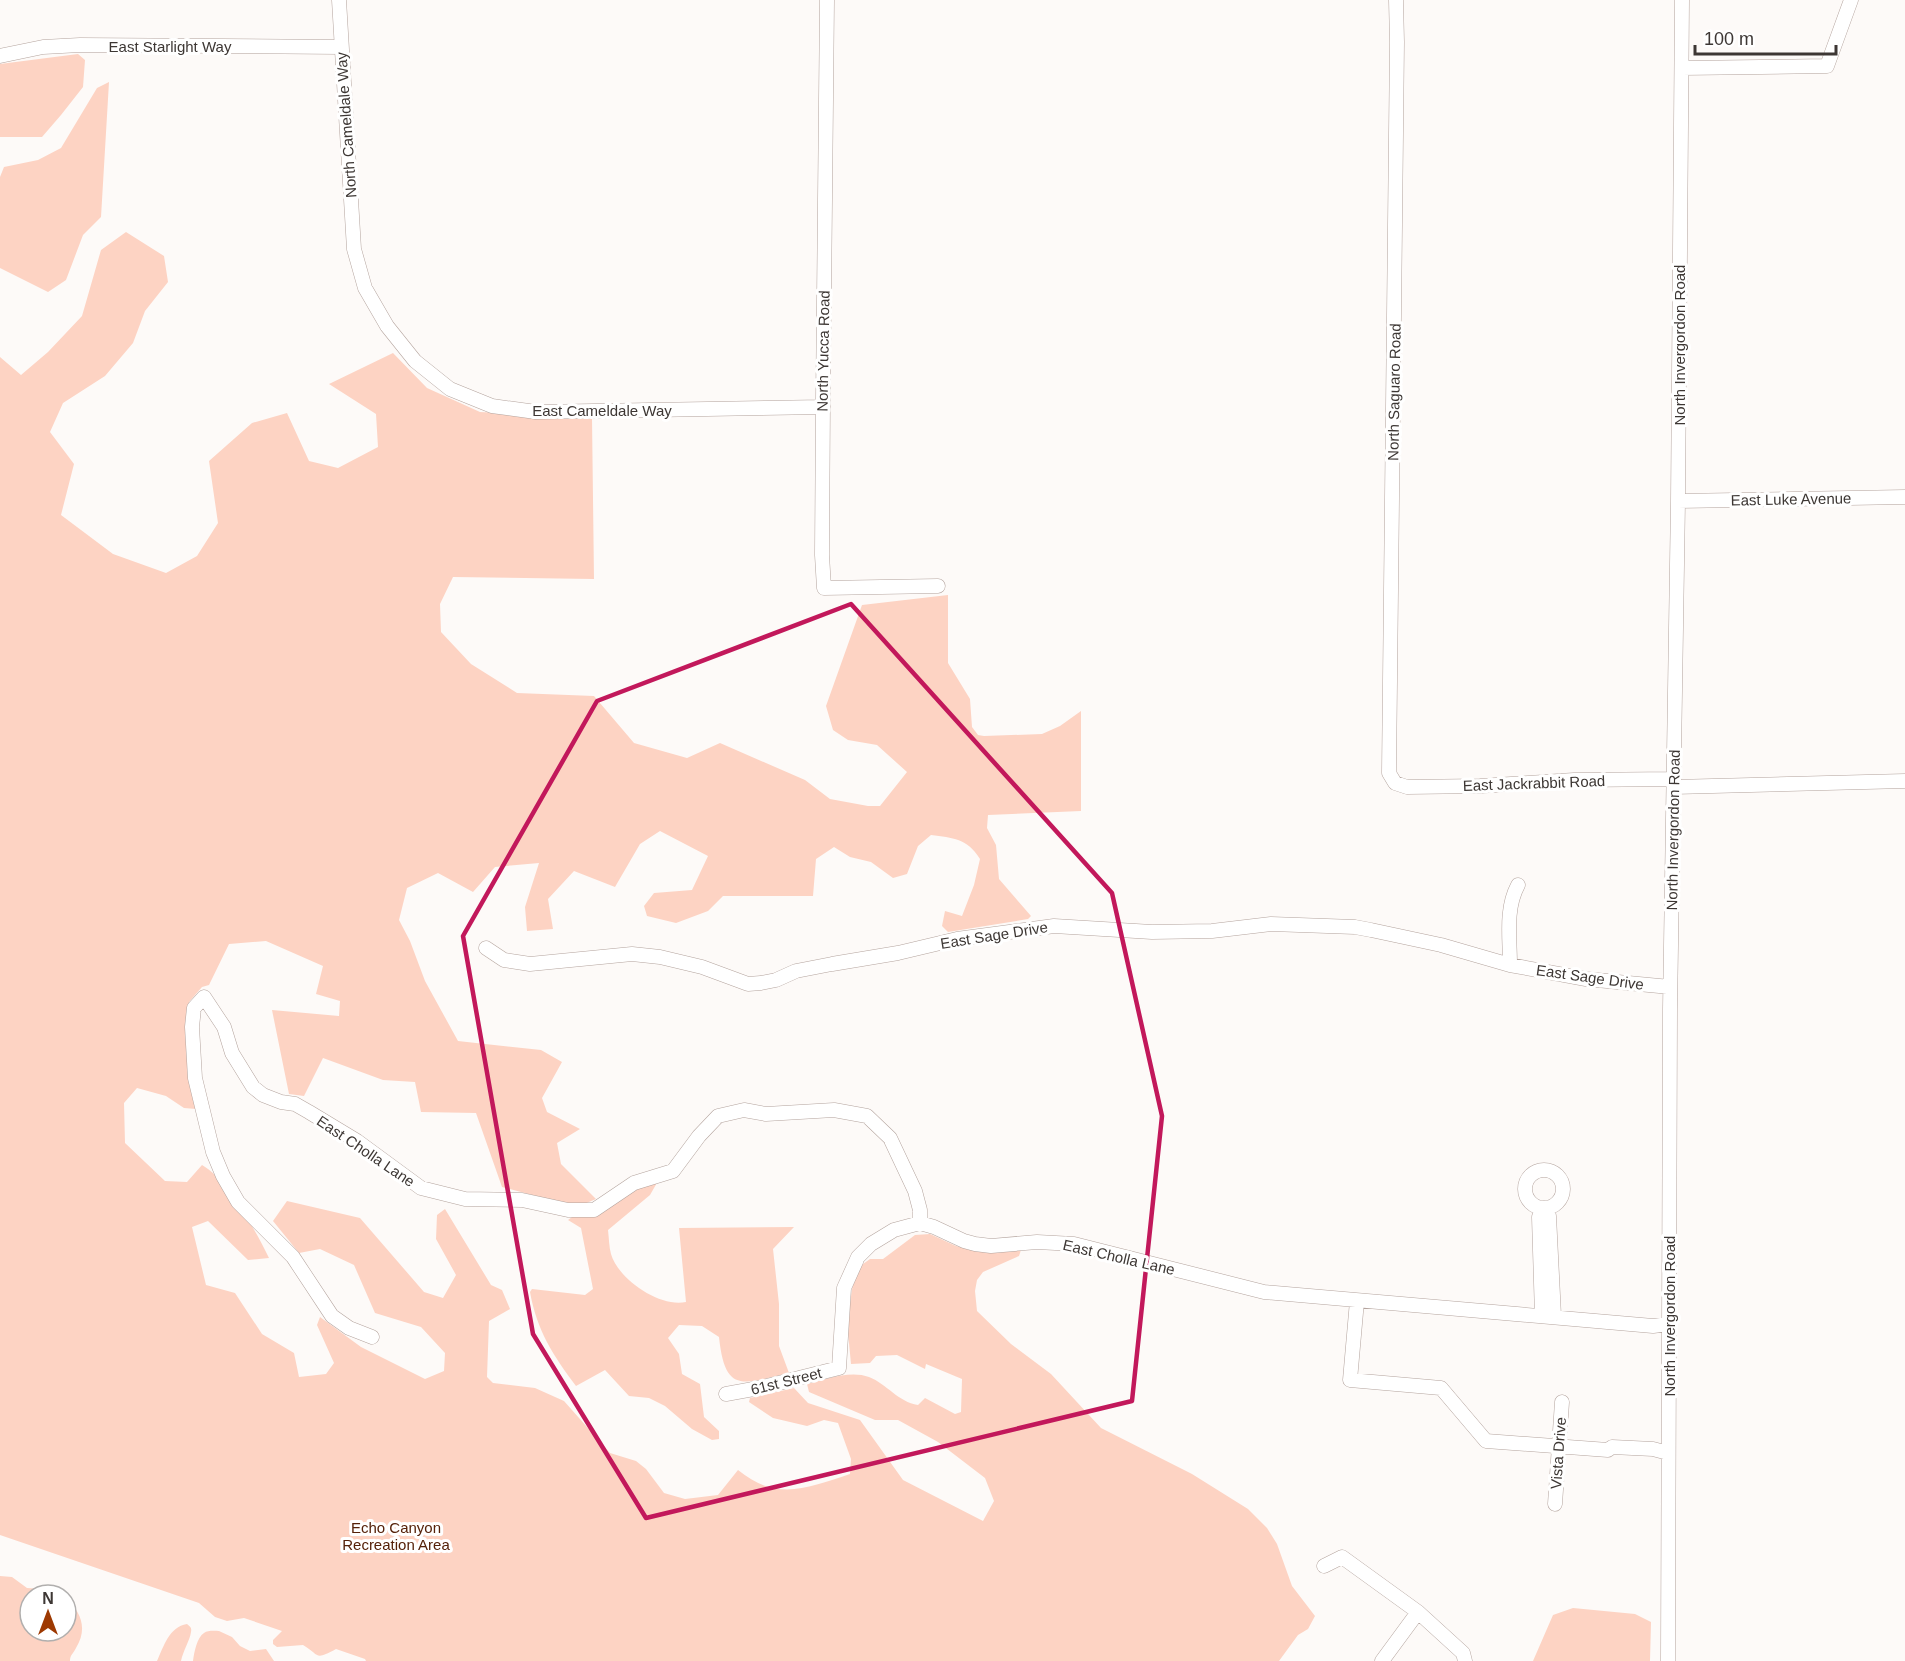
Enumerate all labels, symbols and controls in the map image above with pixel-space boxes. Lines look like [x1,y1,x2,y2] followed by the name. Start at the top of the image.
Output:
[1695,18,1836,56] scale bar
[1704,29,1754,49] text: 100 m
[109,38,232,55] street label: East Starlight Way
[332,51,360,199] street label: North Cameldale Way
[1671,265,1688,425] street label: North Invergordon Road
[813,290,833,412] street label: North Yucca Road
[1384,323,1404,461] street label: North Saguaro Road
[532,402,672,419] street label: East Cameldale Way
[1731,489,1851,509] street label: East Luke Avenue
[1663,749,1683,911] street label: North Invergordon Road
[1462,772,1606,794] street label: East Jackrabbit Road
[939,918,1049,952] street label: East Sage Drive
[1535,961,1645,993] street label: East Sage Drive
[314,1112,418,1190] street label: East Cholla Lane
[1061,1236,1177,1278] street label: East Cholla Lane
[1661,1236,1678,1396] street label: North Invergordon Road
[749,1364,824,1398] street label: 61st Street
[1547,1416,1569,1490] street label: Vista Drive
[342,1519,450,1553] park label: Echo Canyon Recreation Area
[18,1583,78,1643] north arrow
[42,1590,54,1607] text: N

